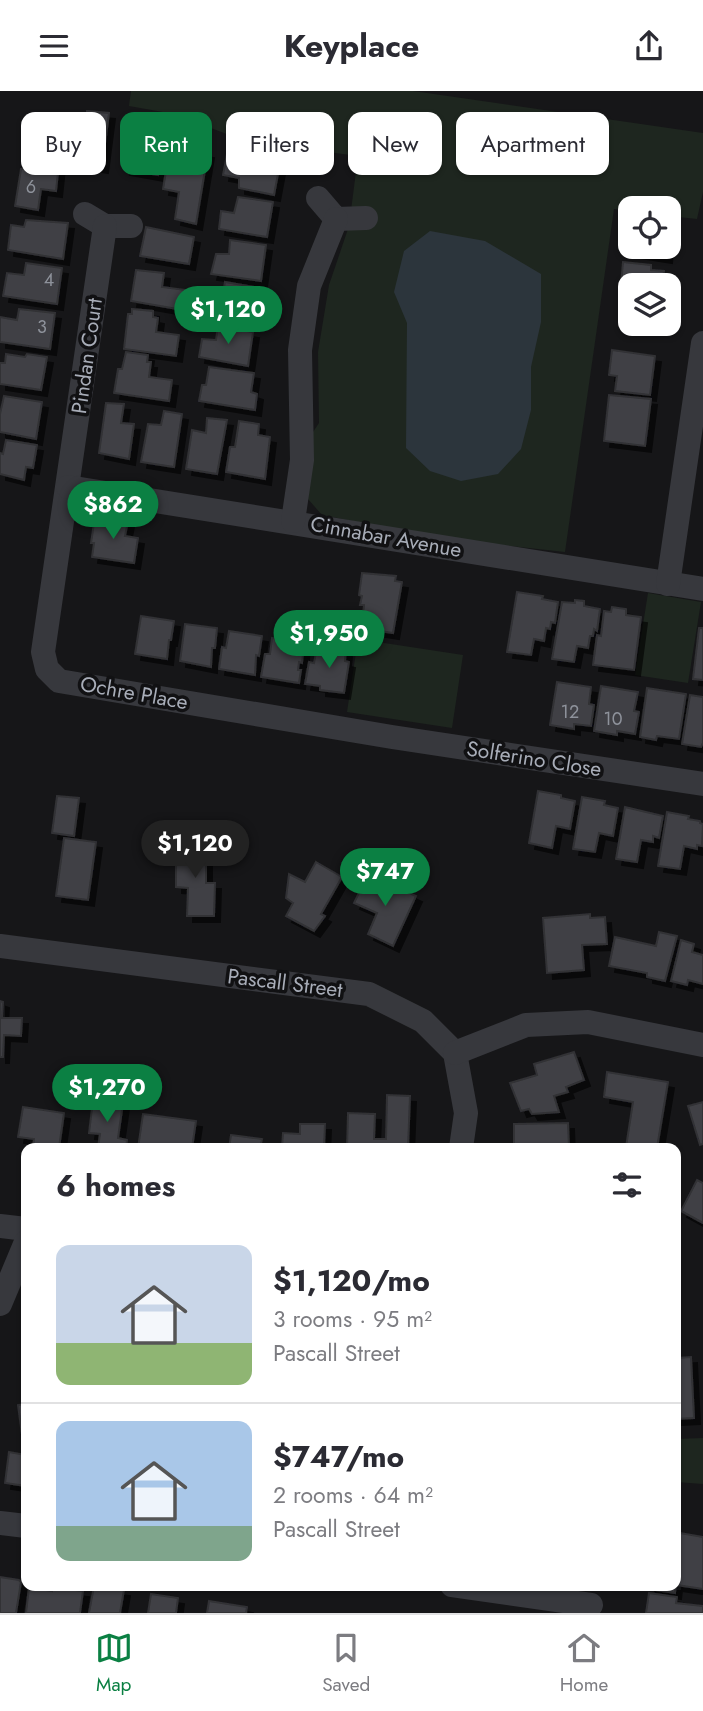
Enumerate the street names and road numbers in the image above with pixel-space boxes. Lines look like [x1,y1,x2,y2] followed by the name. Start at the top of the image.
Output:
[64,296,110,416] street label: Pindan Court
[308,509,464,565] street label: Cinnabar Avenue
[78,669,190,717] street label: Ochre Place
[464,734,604,784] street label: Solferino Close
[226,961,344,1005] street label: Pascall Street

